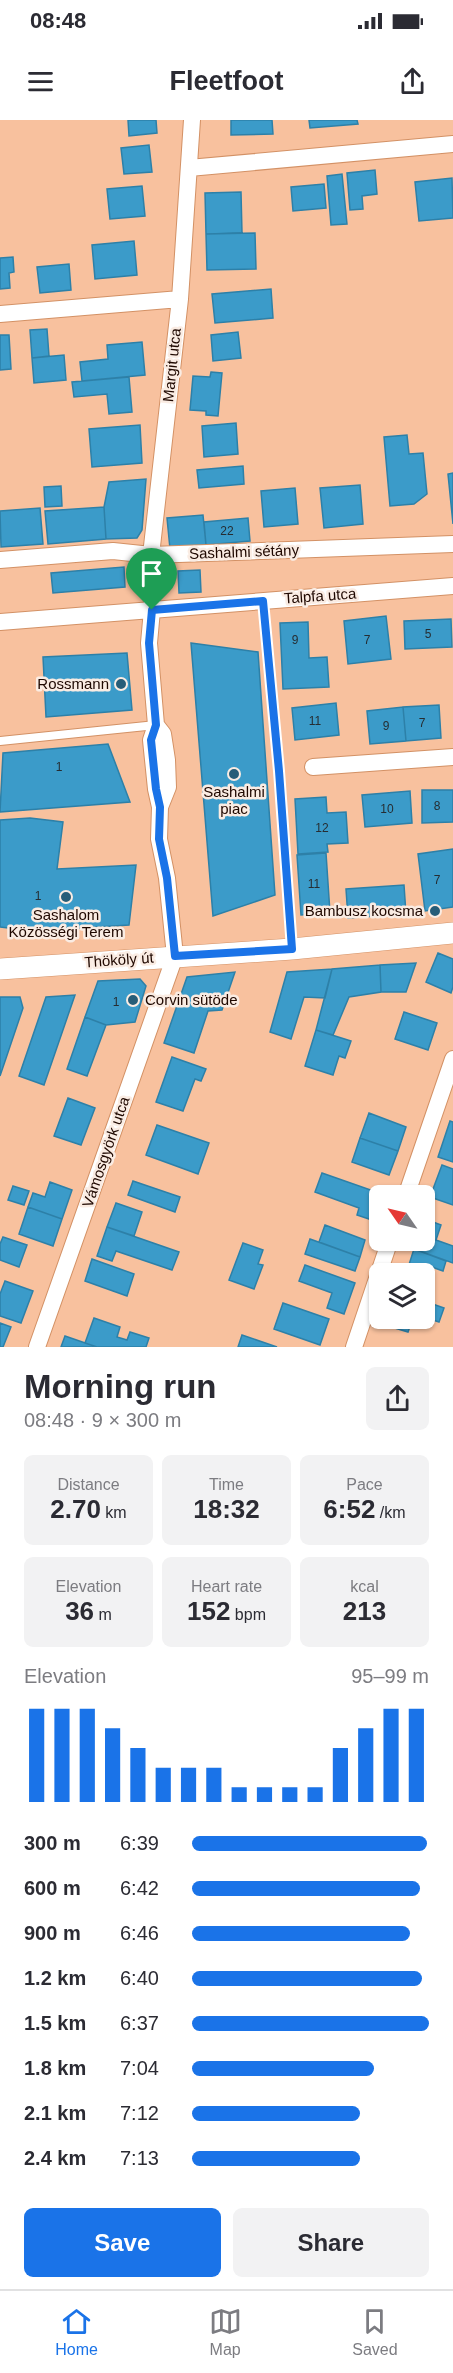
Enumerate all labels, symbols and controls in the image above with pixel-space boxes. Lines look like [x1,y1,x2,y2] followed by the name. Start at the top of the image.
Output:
[30,8,86,33] text: 08:48
[24,65,57,98] icon: menu
[396,65,429,98] icon: share
[170,66,284,96] text: Fleetfoot
[159,327,184,403] street label: Margit utca
[220,524,234,538] house number: 22
[189,541,300,562] street label: Sashalmi sétány
[126,548,177,610] pin
[135,557,168,590] icon: arrive
[283,584,357,607] street label: Talpfa utca
[425,627,432,641] house number: 5
[292,633,299,647] house number: 9
[364,633,371,647] house number: 7
[37,675,109,692] place label: Rossmann
[114,677,128,691] marker: Rossmann
[309,714,322,728] house number: 11
[419,716,426,730] house number: 7
[383,719,390,733] house number: 9
[56,760,63,774] house number: 1
[227,767,241,781] marker: Sashalmi piac
[203,783,265,817] place label: Sashalmi piac
[434,799,441,813] house number: 8
[380,802,394,816] house number: 10
[315,821,329,835] house number: 12
[434,873,441,887] house number: 7
[308,877,321,891] house number: 11
[35,889,42,903] house number: 1
[59,890,73,904] marker: Sashalom Közösségi Terem
[305,902,424,919] place label: Bambusz kocsma
[428,904,442,918] marker: Bambusz kocsma
[9,906,123,940] place label: Sashalom Közösségi Terem
[84,949,155,970] street label: Thököly út
[145,991,238,1008] place label: Corvin sütöde
[126,993,140,1007] marker: Corvin sütöde
[113,995,120,1009] house number: 1
[79,1094,133,1209] street label: Vámosgyörk utca
[369,1185,435,1251] north arrow
[369,1185,435,1329] map controls
[369,1263,435,1329] button: layers
[366,1367,429,1430] button: share
[24,1368,216,1405] text: Morning run
[24,1409,181,1431] text: 08:48 · 9 × 300 m
[57,1476,120,1493] text: Distance
[209,1476,244,1493] text: Time
[346,1476,383,1493] text: Pace
[50,1494,101,1524] text: 2.70
[193,1494,260,1524] text: 18:32
[323,1494,375,1524] text: 6:52
[101,1504,127,1521] text: km
[375,1504,406,1521] text: /km
[56,1578,121,1595] text: Elevation
[191,1578,262,1595] text: Heart rate
[350,1578,379,1595] text: kcal
[65,1596,94,1626] text: 36
[187,1596,230,1626] text: 152
[343,1596,386,1626] text: 213
[94,1606,112,1623] text: m
[230,1606,266,1623] text: bpm
[24,1665,106,1687] text: Elevation
[351,1665,429,1687] text: 95–99 m
[24,1832,81,1854] text: 300 m
[120,1832,159,1854] text: 6:39
[24,1877,81,1899] text: 600 m
[120,1877,159,1899] text: 6:42
[24,1922,81,1944] text: 900 m
[120,1922,159,1944] text: 6:46
[24,1967,86,1989] text: 1.2 km
[120,1967,159,1989] text: 6:40
[24,2012,86,2034] text: 1.5 km
[120,2012,159,2034] text: 6:37
[24,2057,86,2079] text: 1.8 km
[120,2057,159,2079] text: 7:04
[24,2102,86,2124] text: 2.1 km
[120,2102,159,2124] text: 7:12
[24,2147,86,2169] text: 2.4 km
[120,2147,159,2169] text: 7:13
[24,2208,221,2277] button: Save
[233,2208,429,2277] button: Share
[55,2305,98,2359] tab: Home
[209,2305,242,2359] tab: Map
[352,2305,398,2359] tab: Saved

